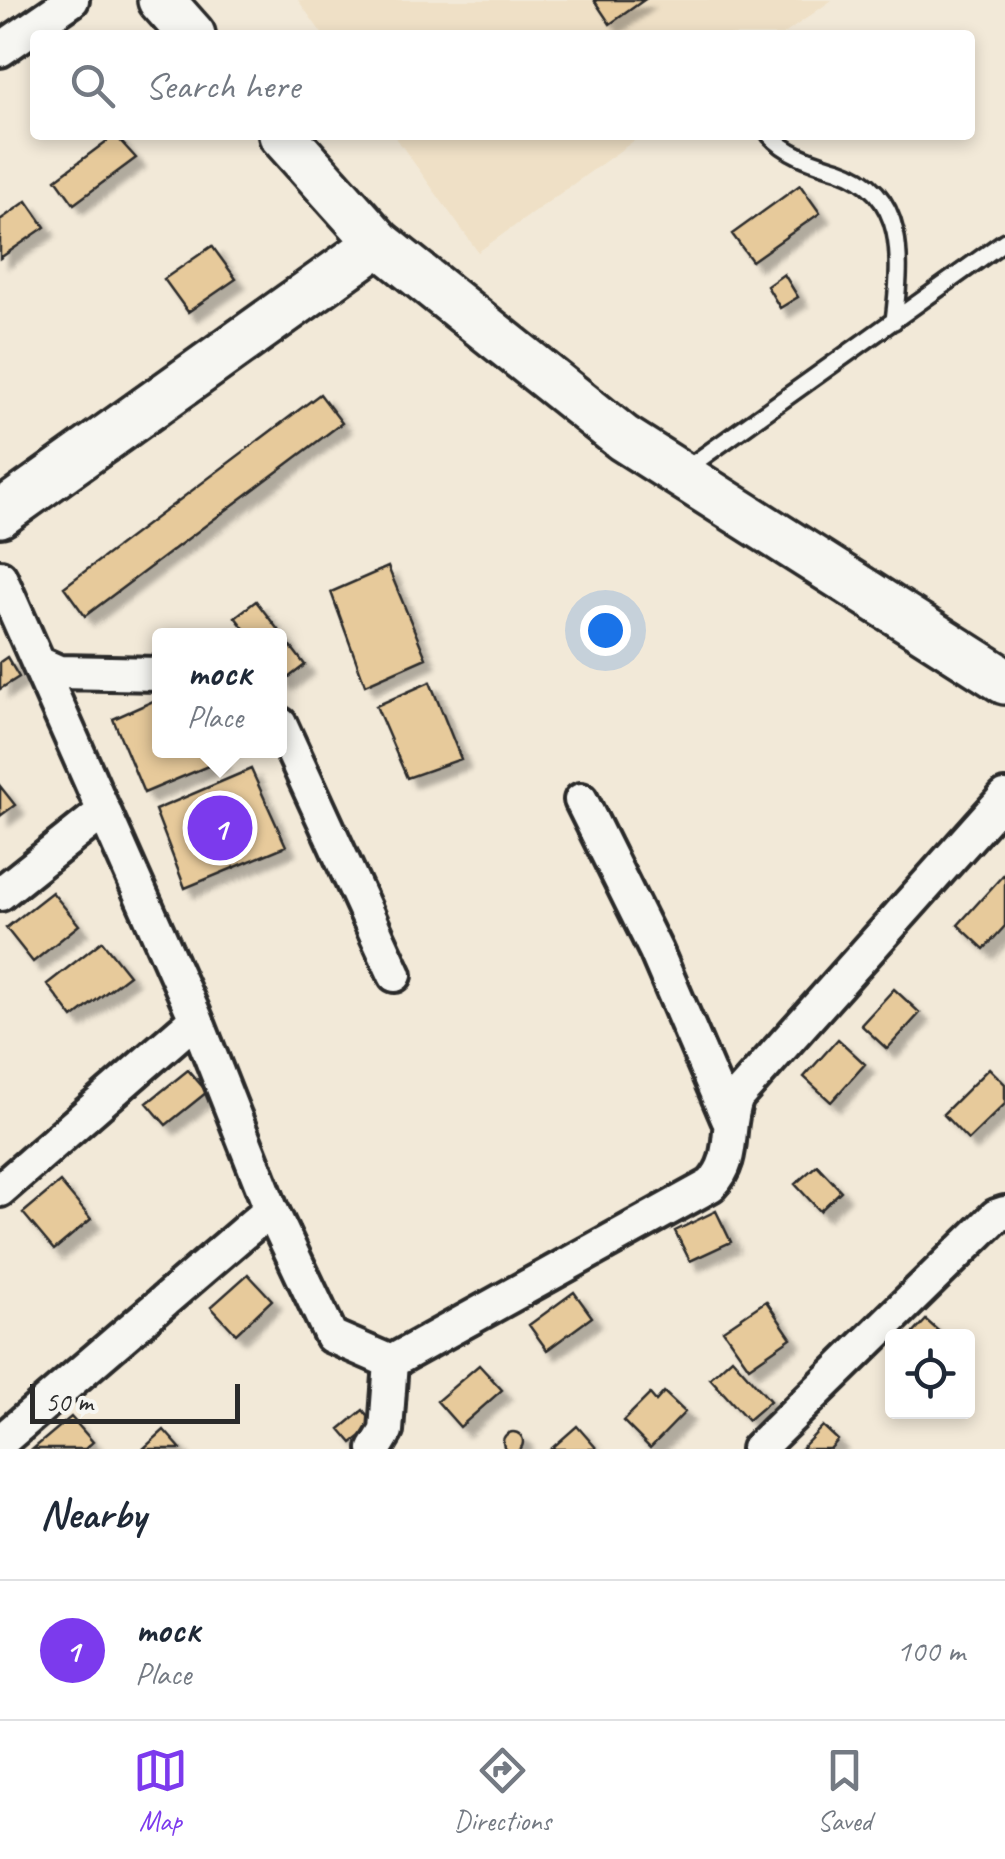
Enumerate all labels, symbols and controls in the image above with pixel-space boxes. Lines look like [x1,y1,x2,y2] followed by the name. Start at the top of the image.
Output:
[30,30,975,140] search box
[65,58,120,113] icon: search
[145,62,300,109] text: Search here
[580,605,631,656] your location
[152,628,287,758] popup
[187,649,252,696] text: тоск
[187,696,243,737] text: Place
[188,790,252,866] pin: 1
[885,1329,975,1419] map controls
[885,1329,975,1419] button: locate
[30,1379,240,1424] scale bar
[45,1384,93,1419] text: 50 m
[40,1488,146,1541] text: Nearby
[135,1606,201,1653] text: тоск
[65,1630,80,1671] text: 1
[896,1630,965,1671] text: 100 m
[135,1653,191,1694] text: Place
[133,1743,188,1838] tab: Map
[454,1743,551,1838] tab: Directions
[817,1743,872,1838] tab: Saved

